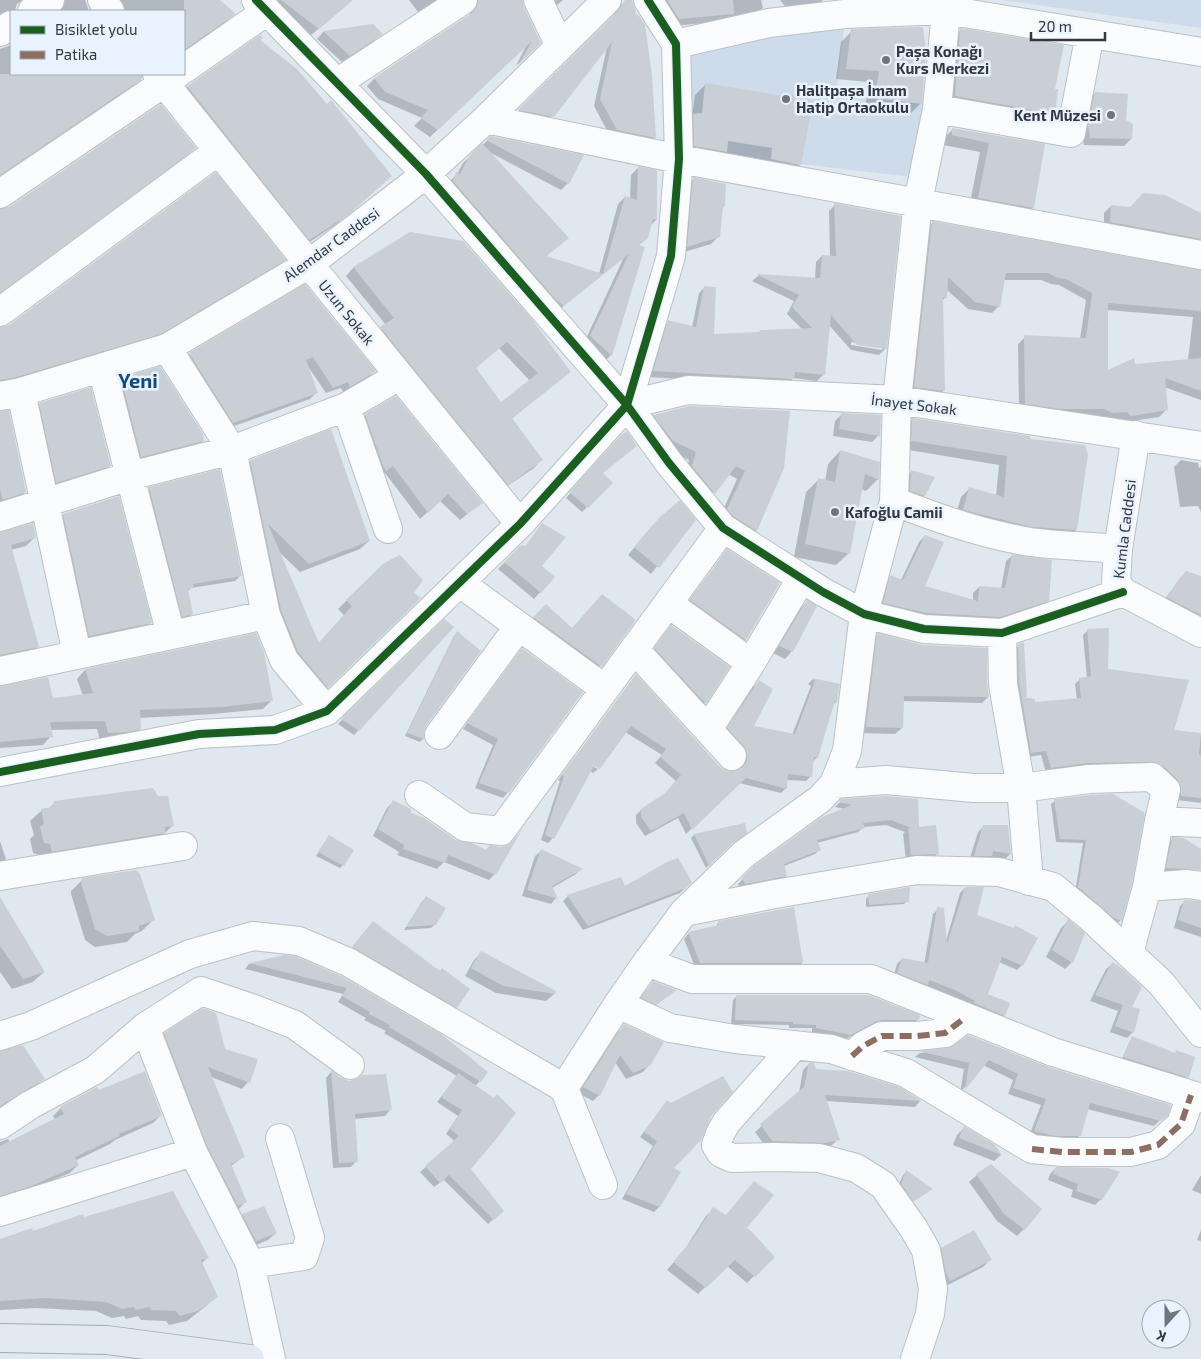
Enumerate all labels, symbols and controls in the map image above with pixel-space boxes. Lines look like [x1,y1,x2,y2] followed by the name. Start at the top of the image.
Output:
[10,10,185,75] legend
[1031,10,1105,42] scale bar
[1038,17,1072,35] text: 20 m
[55,20,138,38] text: Bisiklet yolu
[896,42,989,77] place label: Paşa Konağı Kurs Merkezi
[55,45,97,63] text: Patika
[880,54,892,66] marker: Paşa Konağı Kurs Merkezi
[796,81,909,116] place label: Halitpaşa İmam Hatip Ortaokulu
[780,93,792,105] marker: Halitpaşa İmam Hatip Ortaokulu
[1014,106,1101,124] place label: Kent Müzesi
[1105,109,1117,121] marker: Kent Müzesi
[280,203,382,285] street label: Alemdar Caddesi
[315,276,379,349] street label: Uzun Sokak
[118,368,158,392] district label: Yeni
[870,390,958,418] street label: İnayet Sokak
[1109,478,1139,580] street label: Kumla Caddesi
[845,503,943,521] place label: Kafoğlu Camii
[829,506,841,518] marker: Kafoğlu Camii
[1141,1299,1191,1349] north arrow
[1154,1327,1168,1346] text: K

